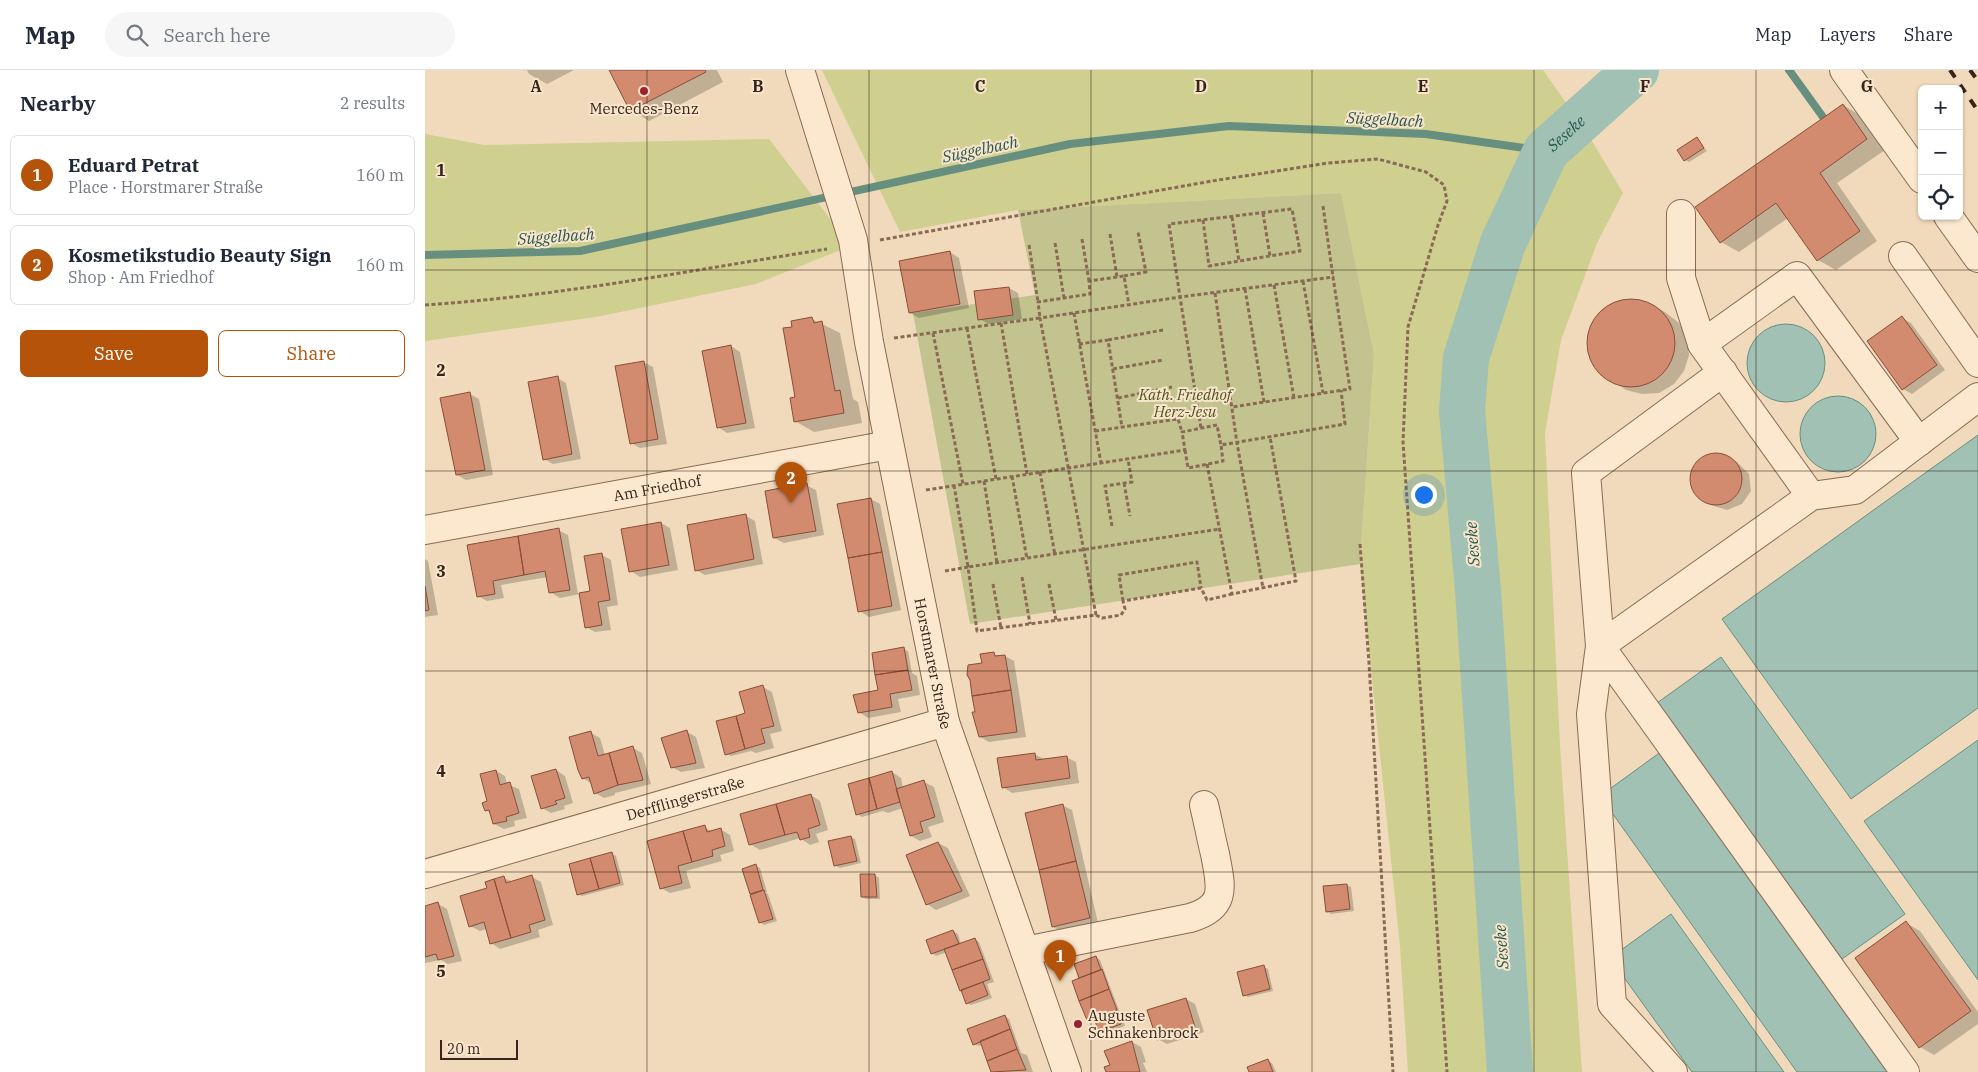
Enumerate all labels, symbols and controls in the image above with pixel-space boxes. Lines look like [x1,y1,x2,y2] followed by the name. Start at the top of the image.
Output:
[105,12,455,57] search box
[25,19,75,51] text: Map
[123,21,151,49] icon: search
[163,23,270,47] text: Search here
[1755,23,1792,46] text: Map
[1820,23,1876,46] text: Layers
[1904,23,1953,46] text: Share
[530,76,542,96] text: A
[752,76,764,96] text: B
[975,76,985,96] text: C
[1195,76,1207,96] text: D
[1418,76,1428,96] text: E
[1640,76,1650,96] text: F
[1861,76,1873,96] text: G
[638,85,650,97] marker: Mercedes-Benz
[1918,85,1963,220] map controls
[1918,85,1963,130] button: +
[20,89,96,117] text: Nearby
[340,93,405,113] text: 2 results
[589,99,699,118] place label: Mercedes-Benz
[1345,107,1424,131] water label: Süggelbach
[1542,111,1589,156] water label: Seseke
[1918,130,1963,175] button: −
[939,131,1020,167] water label: Süggelbach
[68,153,199,177] text: Eduard Petrat
[436,160,446,180] text: 1
[32,165,42,185] text: 1
[356,165,404,185] text: 160 m
[1918,175,1963,220] button: locate
[68,177,263,197] text: Place · Horstmarer Straße
[516,223,595,249] water label: Süggelbach
[68,243,332,267] text: Kosmetikstudio Beauty Sign
[32,255,42,275] text: 2
[356,255,404,275] text: 160 m
[68,267,213,287] text: Shop · Am Friedhof
[20,330,208,377] button: Save
[218,330,405,377] button: Share
[436,360,446,380] text: 2
[1138,385,1235,421] park label: Kath. Friedhof Herz-Jesu
[775,462,807,503] pin: 2
[612,470,703,505] street label: Am Friedhof
[1411,482,1437,508] your location
[1460,521,1484,568] water label: Seseke
[436,561,446,581] text: 3
[911,596,956,732] street label: Horstmarer Straße
[436,761,446,781] text: 4
[624,772,746,824] street label: Derfflingerstraße
[1489,924,1513,971] water label: Seseke
[1044,940,1076,981] pin: 1
[436,961,446,981] text: 5
[1088,1006,1199,1042] place label: Auguste Schnakenbrock
[1072,1018,1084,1030] marker: Auguste Schnakenbrock
[440,1037,517,1060] scale bar
[447,1040,480,1058] text: 20 m

